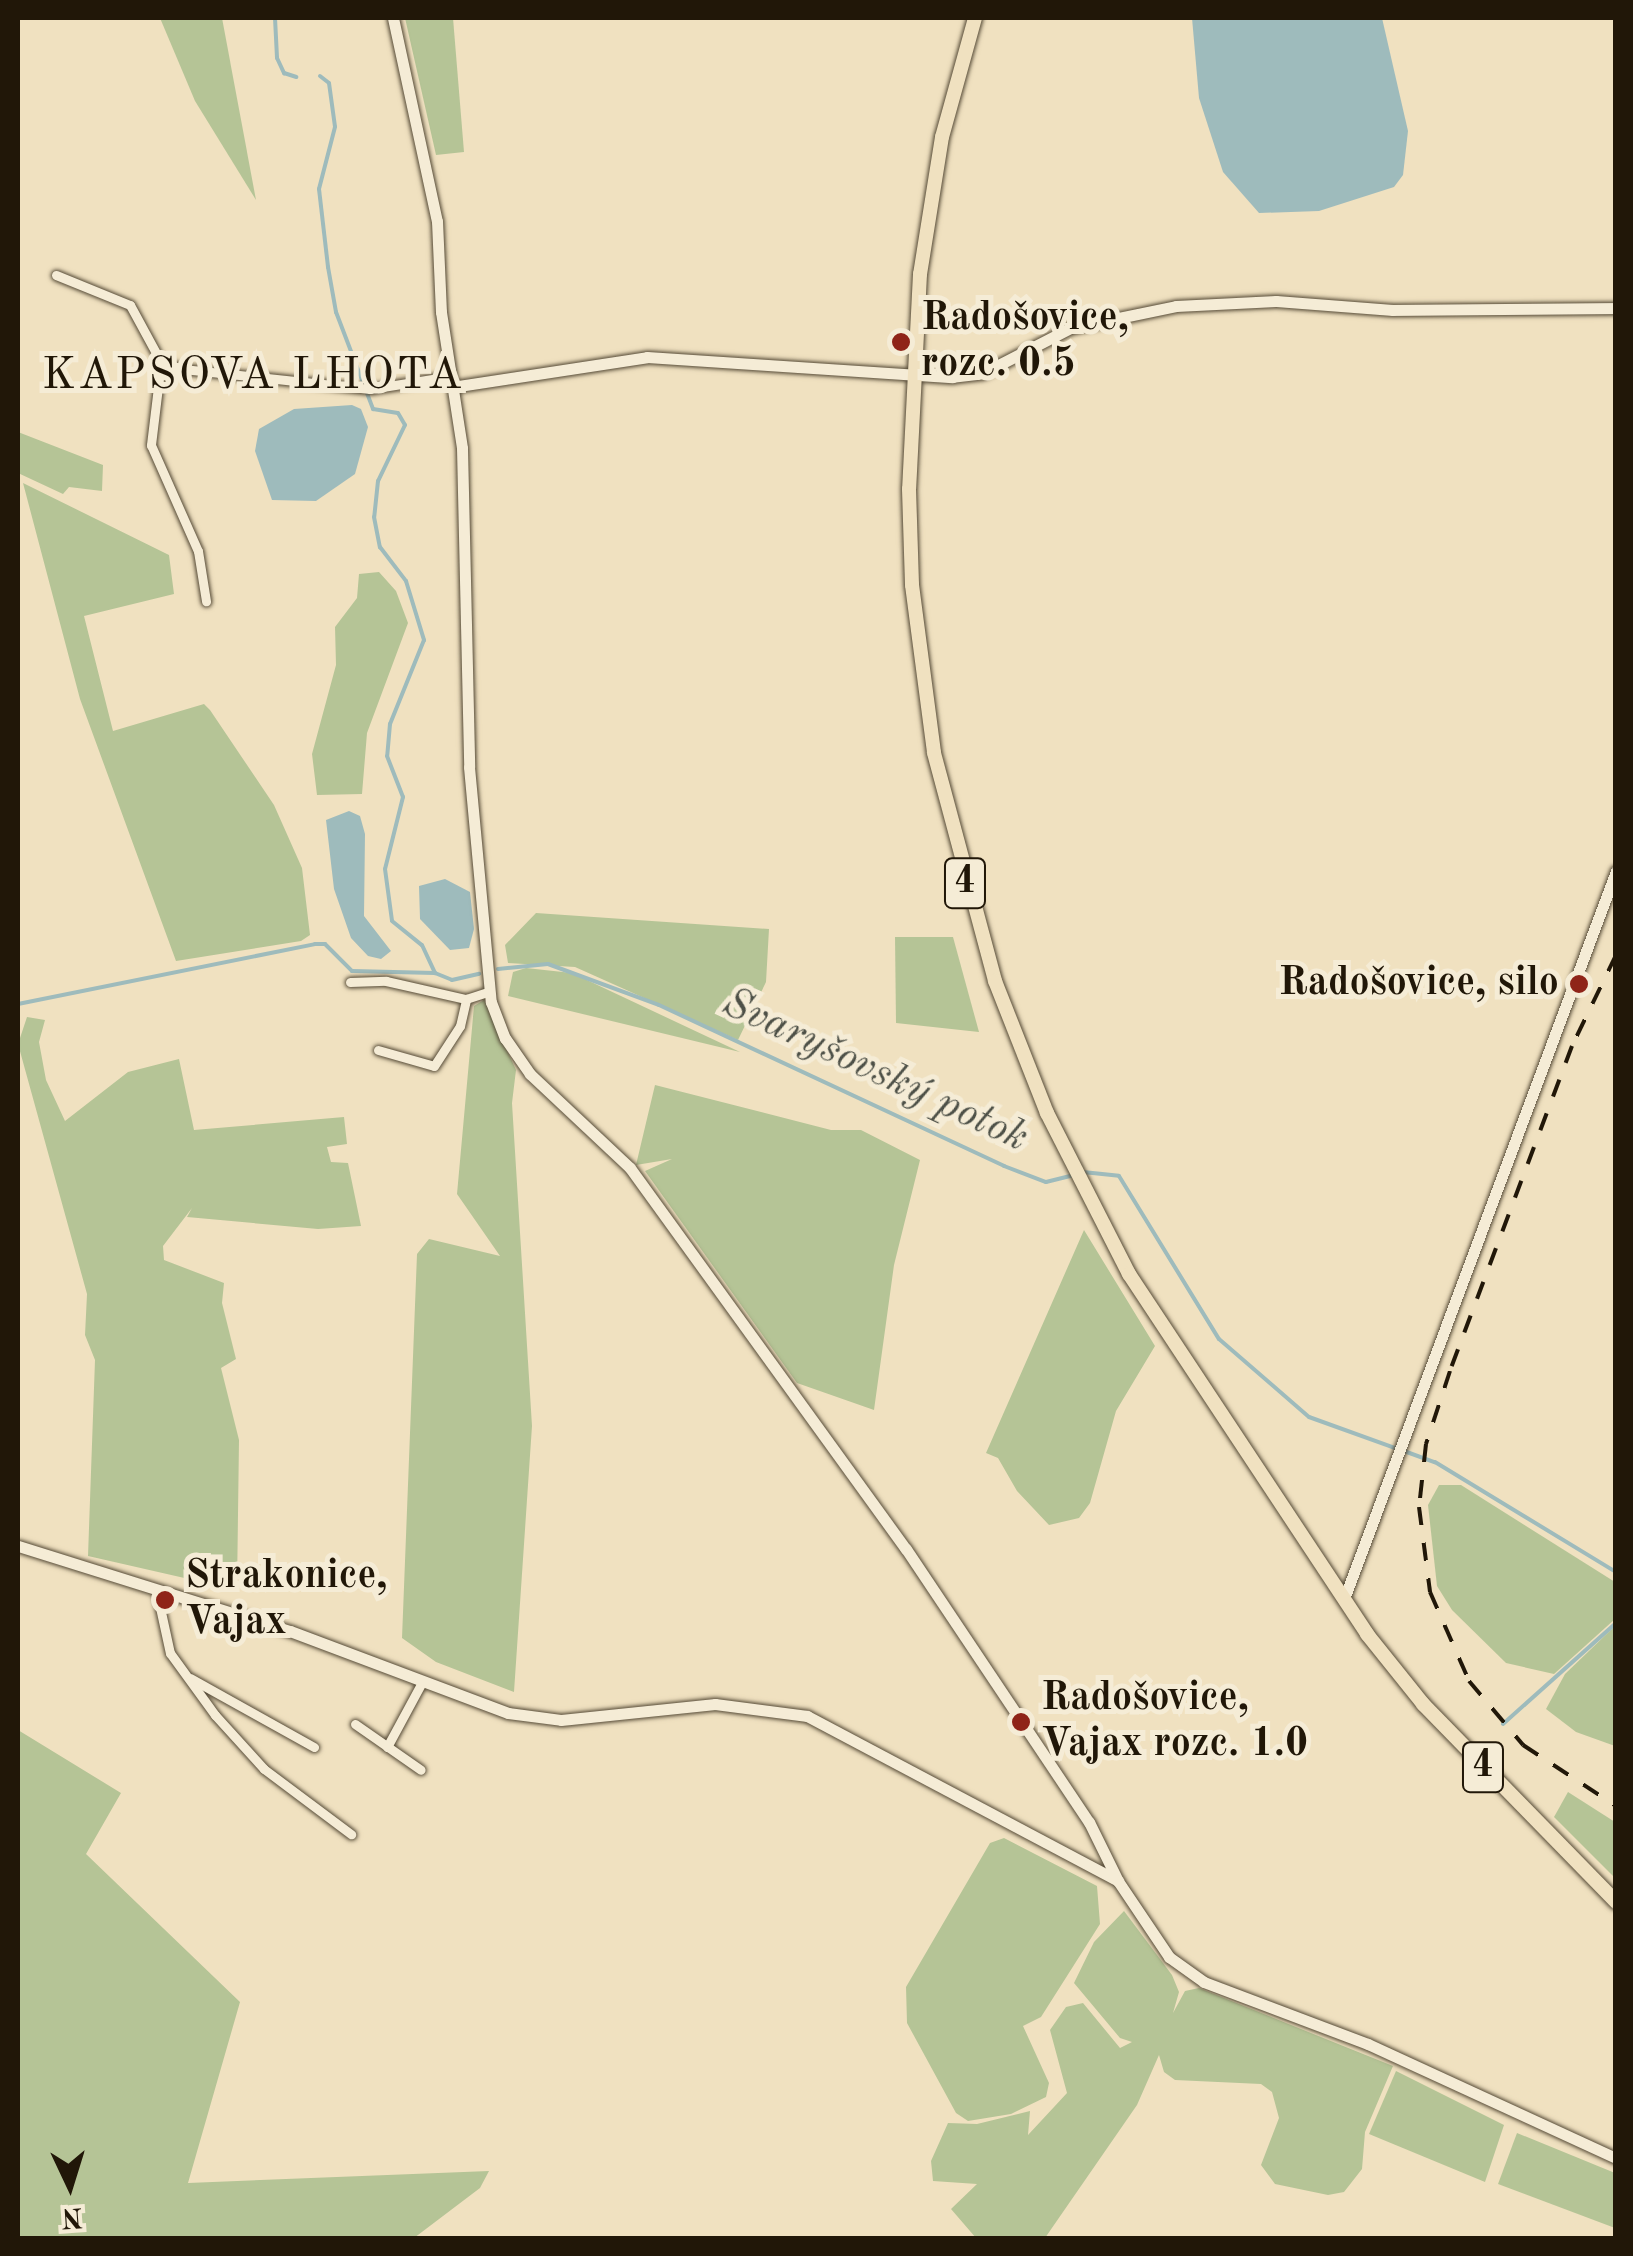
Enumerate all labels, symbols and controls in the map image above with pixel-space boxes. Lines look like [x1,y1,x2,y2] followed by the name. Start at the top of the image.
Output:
[921,295,1129,389] place label: Radošovice, rozc. 0.5
[890,331,912,353] marker: Radošovice, rozc. 0.5
[42,350,464,404] district label: KAPSOVA LHOTA
[942,850,988,916] road number: 4
[1278,960,1559,1008] place label: Radošovice, silo
[1568,973,1590,995] marker: Radošovice, silo
[714,978,1036,1164] water label: Svaryšovský potok
[185,1553,387,1647] place label: Strakonice, Vajax
[154,1589,176,1611] marker: Strakonice, Vajax
[1041,1675,1308,1769] place label: Radošovice, Vajax rozc. 1.0
[1010,1711,1032,1733] marker: Radošovice, Vajax rozc. 1.0
[1460,1734,1506,1800] road number: 4
[20,2136,120,2236] north arrow
[60,2201,84,2231] text: N

